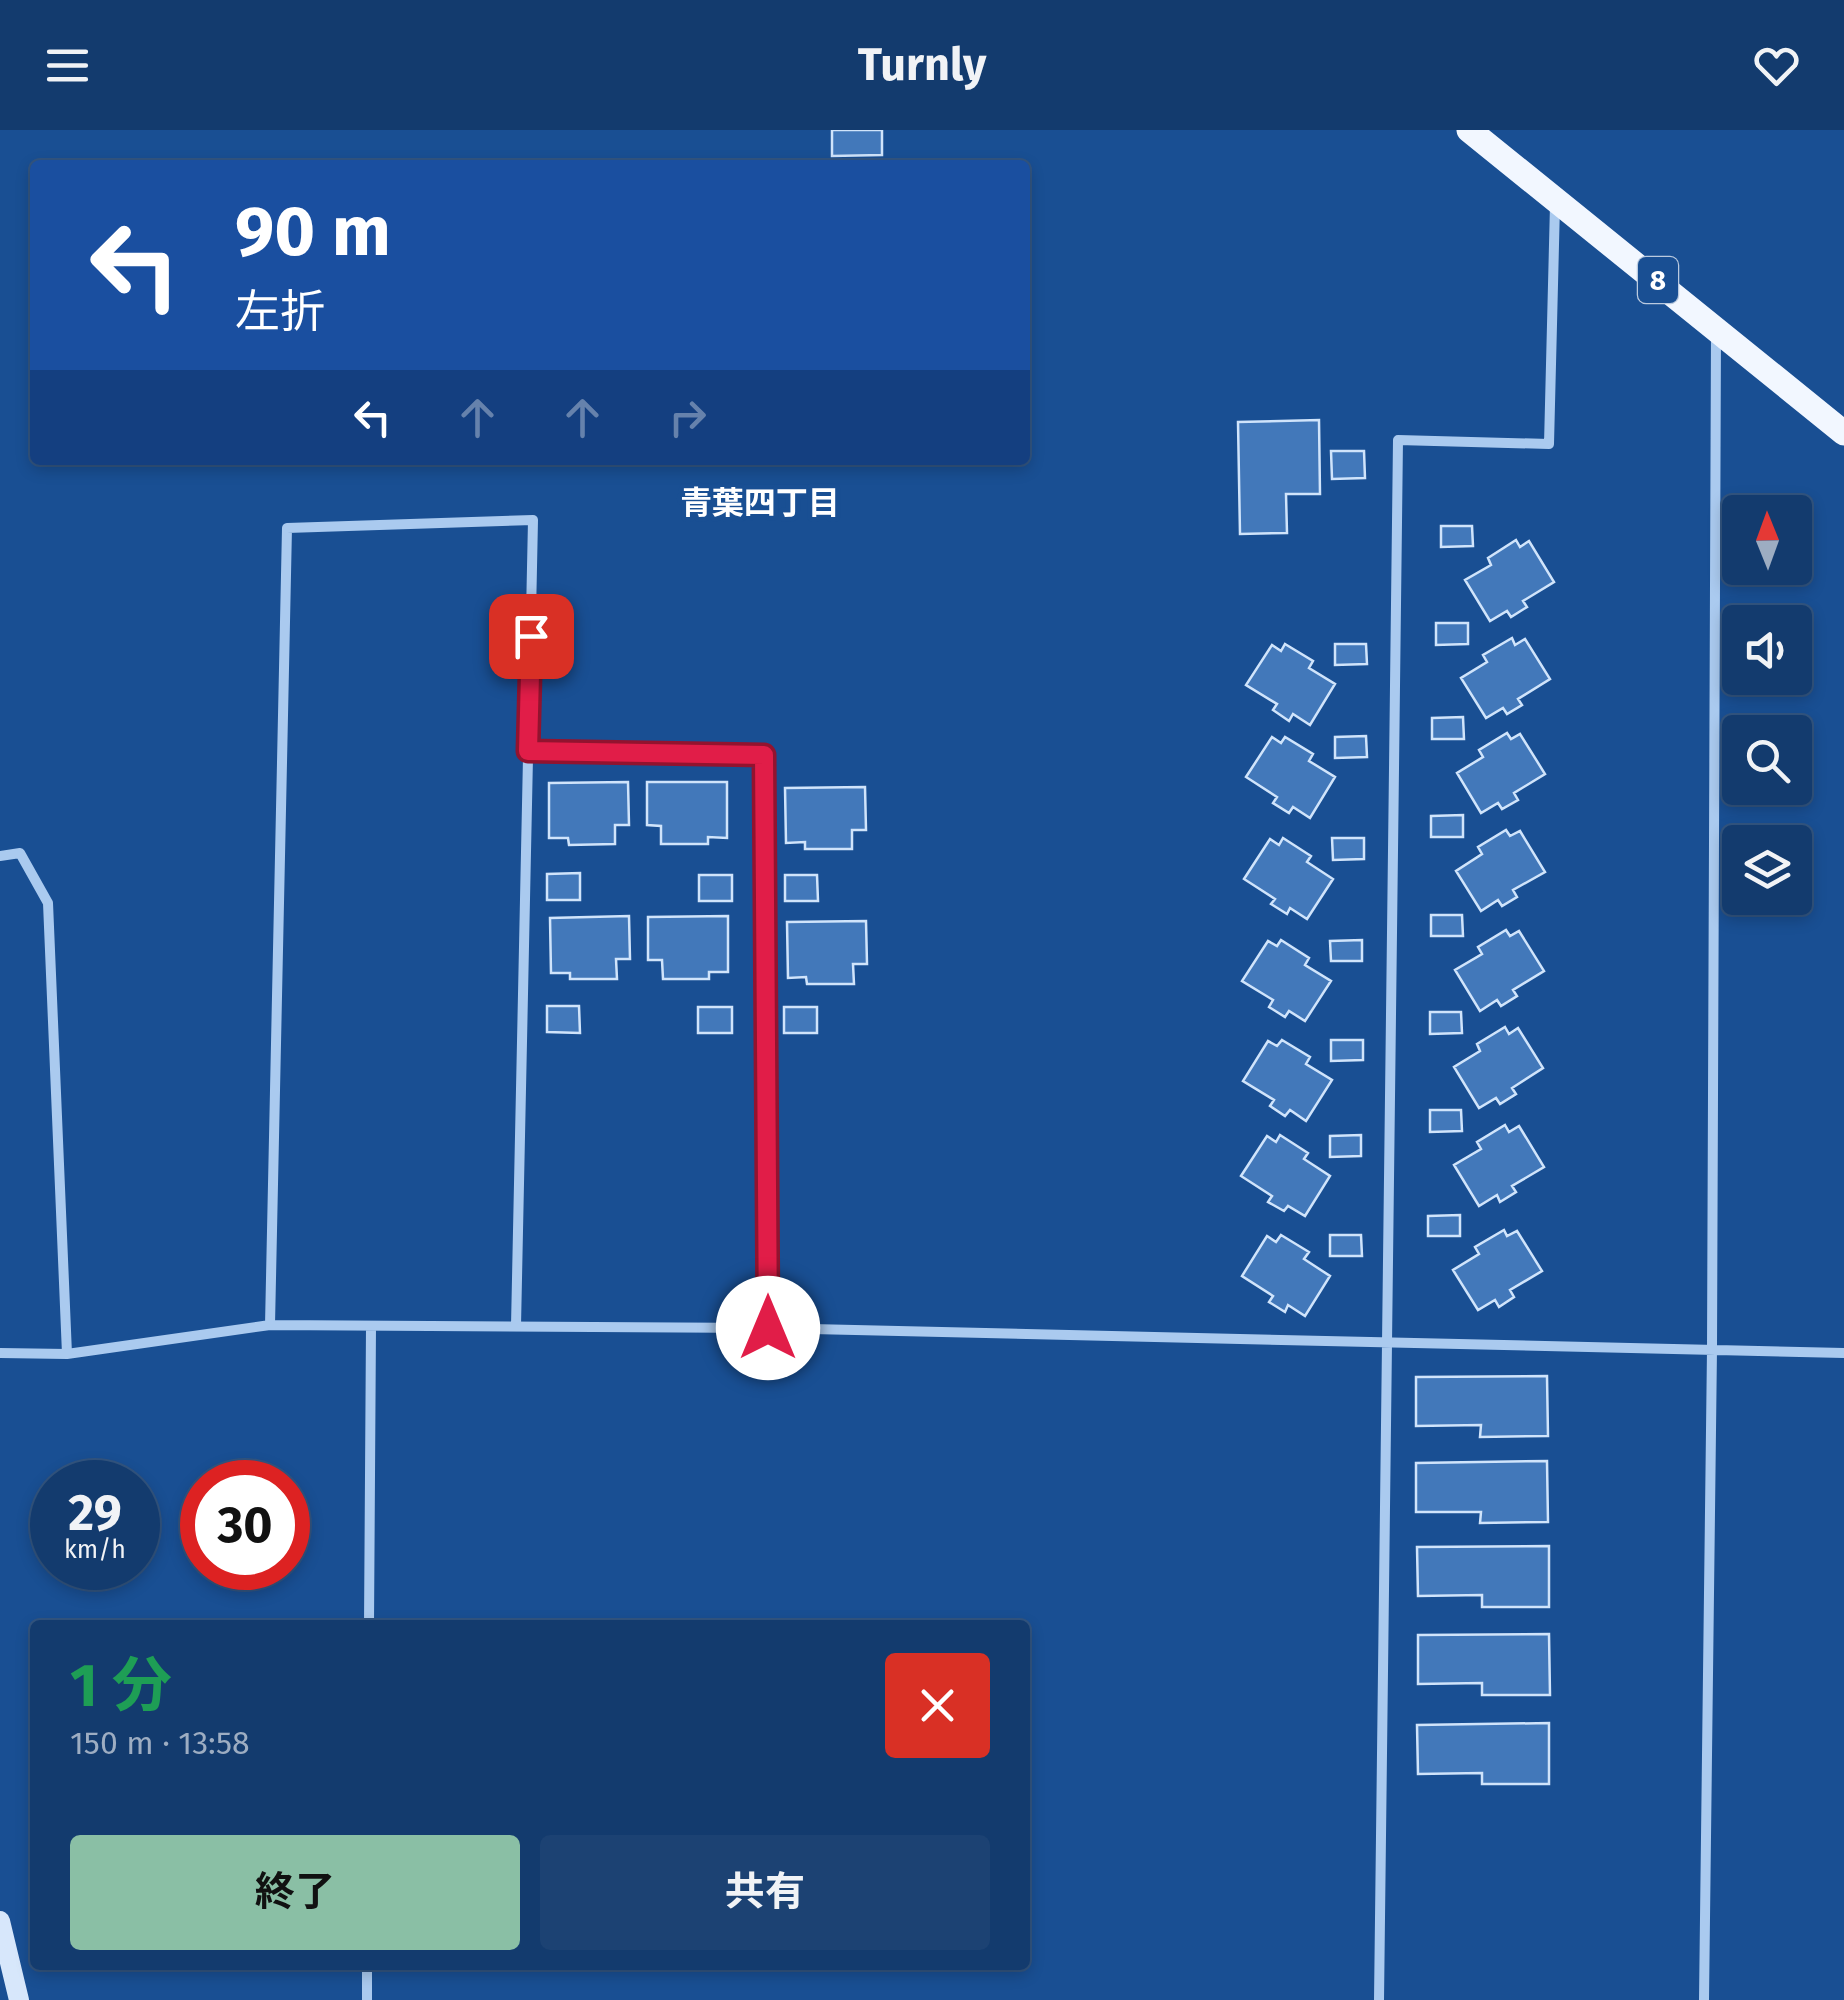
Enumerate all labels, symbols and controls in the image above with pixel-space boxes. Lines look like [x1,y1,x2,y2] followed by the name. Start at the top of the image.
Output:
[40,38,95,93] icon: menu
[858,38,986,92] text: Turnly
[1749,38,1804,93] icon: heart
[235,190,391,274] text: 90 m
[70,200,200,330] icon: left
[1638,257,1678,303] road number: 8
[235,285,325,339] text: 左折
[345,390,400,445] icon: left
[450,390,505,445] icon: ahead
[555,390,610,445] icon: ahead
[660,390,715,445] icon: right
[680,484,840,522] district label: 青葉四丁目
[1722,495,1812,585] north arrow
[1722,495,1812,915] map controls
[489,594,574,679] pin
[1722,605,1812,695] button: sound
[504,609,559,664] icon: arrive
[1722,715,1812,805] button: search
[1722,825,1812,915] button: layers
[716,1276,820,1380] position arrow
[180,1460,310,1590] speed limit sign: 30
[68,1483,122,1543] text: 29
[64,1535,126,1565] text: km/h
[70,1650,172,1722] text: 1 分
[885,1653,990,1758] button: close
[70,1724,250,1762] text: 150 m · 13:58
[70,1835,520,1950] button: 終了
[540,1835,990,1950] button: 共有

